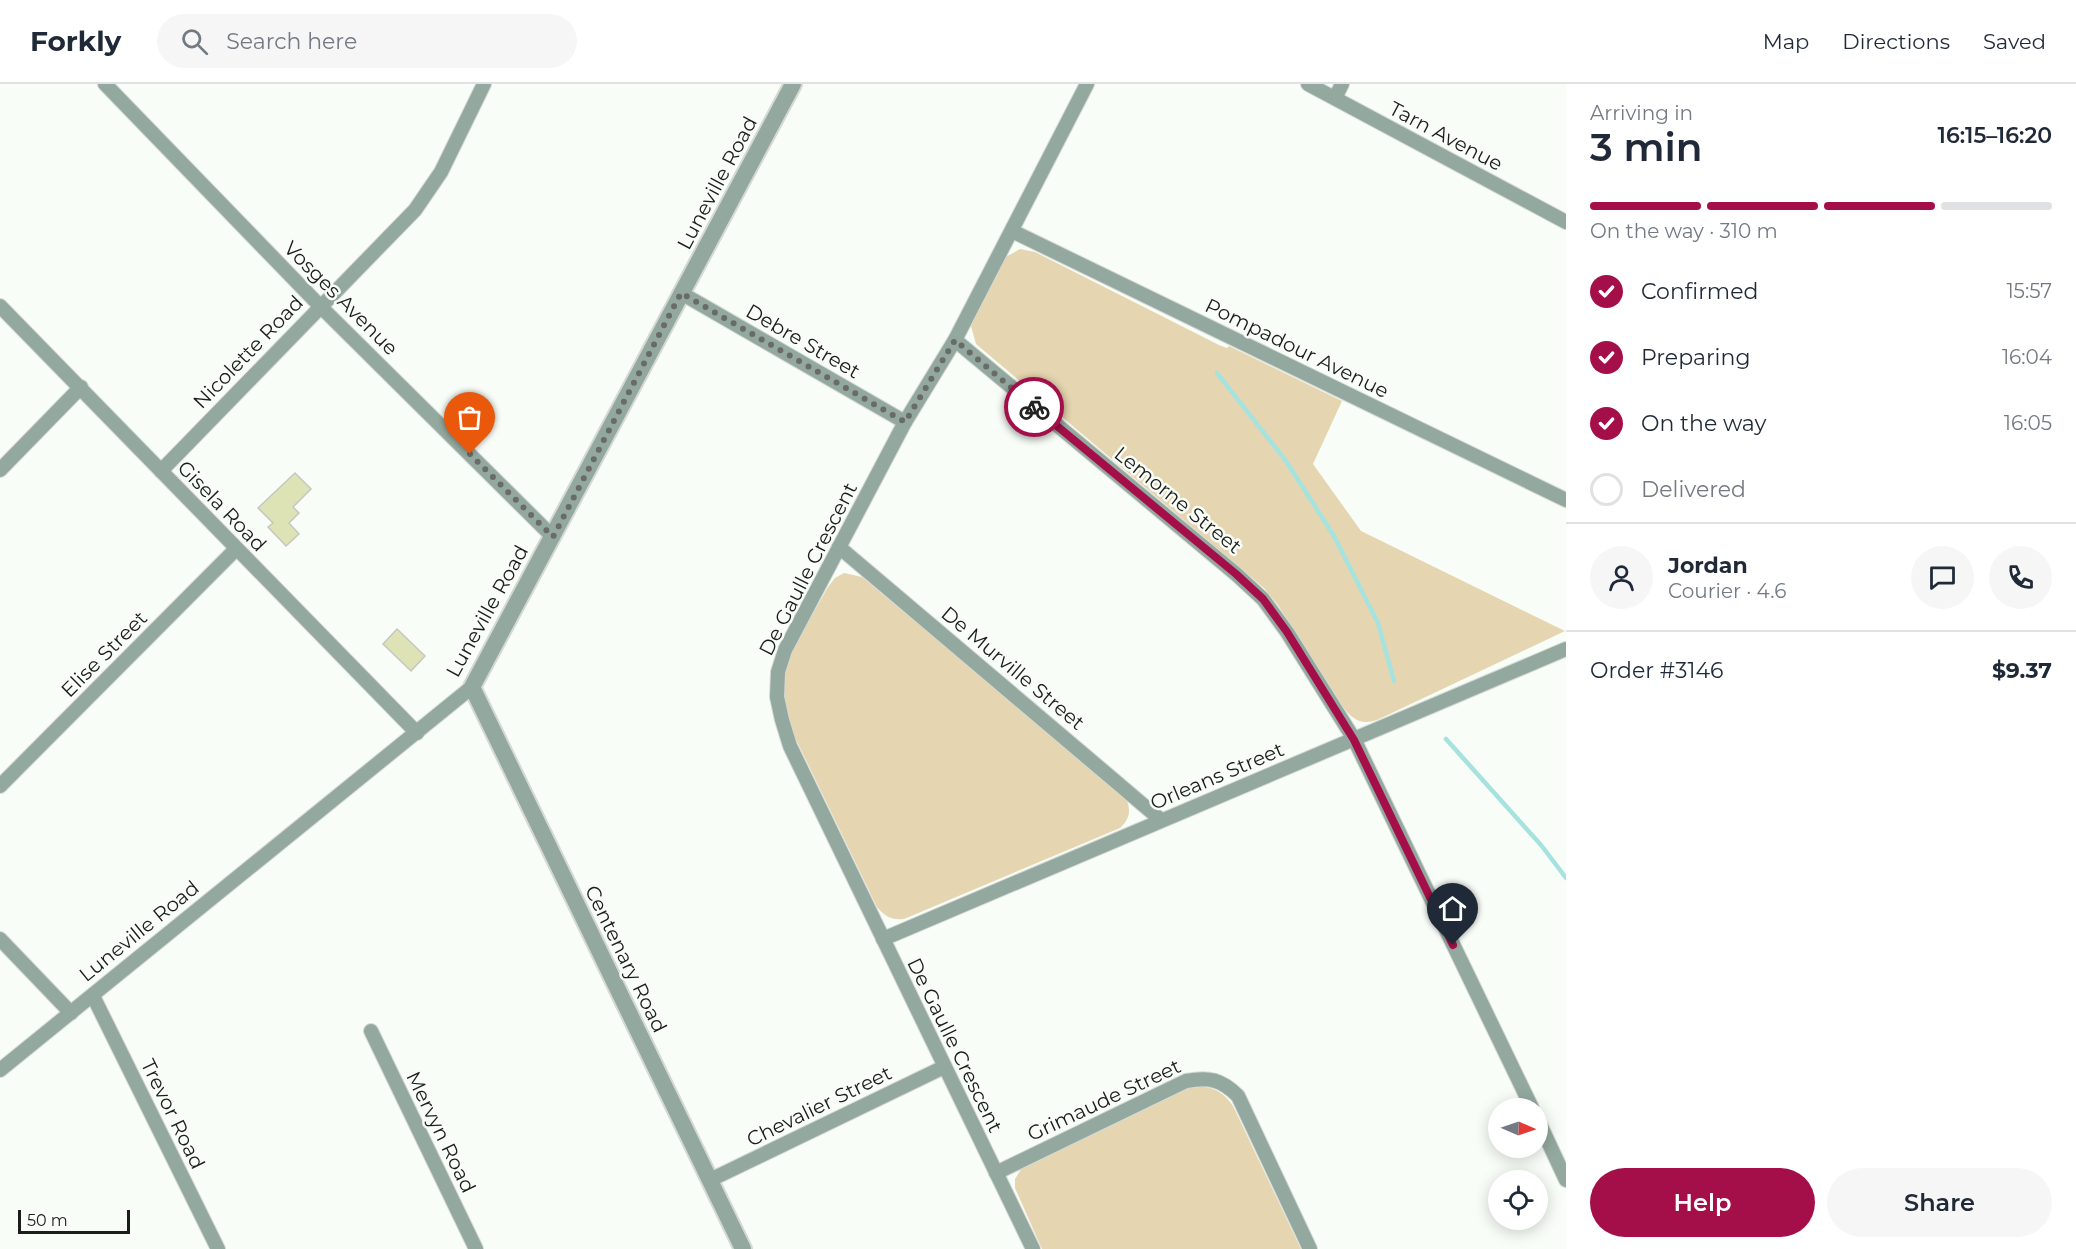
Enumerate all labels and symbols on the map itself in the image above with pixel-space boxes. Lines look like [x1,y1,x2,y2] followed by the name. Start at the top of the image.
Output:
[1385,96,1507,176] street label: Tarn Avenue
[672,112,762,254] street label: Luneville Road
[279,236,403,360] street label: Vosges Avenue
[188,290,308,414] street label: Nicolette Road
[1201,293,1393,403] street label: Pompadour Avenue
[742,299,864,383] street label: Debre Street
[1004,377,1064,437] courier
[444,392,495,454] pin
[1110,441,1246,559] street label: Lemorne Street
[173,455,271,557] street label: Gisela Road
[754,478,862,660] street label: De Gaulle Crescent
[441,541,533,681] street label: Luneville Road
[937,601,1089,735] street label: De Murville Street
[56,606,152,702] street label: Elise Street
[1147,737,1287,815] street label: Orleans Street
[74,875,204,987] street label: Luneville Road
[580,882,672,1036] street label: Centenary Road
[1427,883,1478,945] pin
[902,954,1008,1136] street label: De Gaulle Crescent
[1023,1054,1185,1146] street label: Grimaude Street
[136,1055,210,1173] street label: Trevor Road
[743,1060,895,1152] street label: Chevalier Street
[401,1067,481,1197] street label: Mervyn Road
[1488,1098,1548,1158] north arrow
[18,1207,130,1234] scale bar

